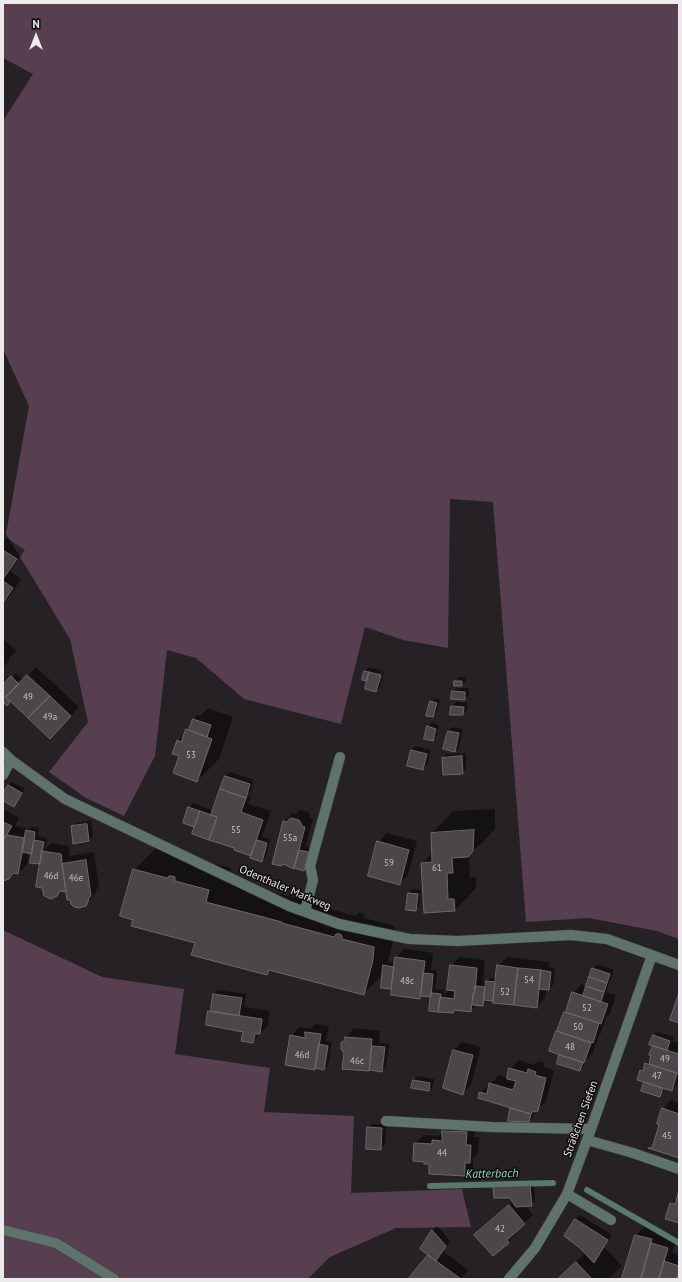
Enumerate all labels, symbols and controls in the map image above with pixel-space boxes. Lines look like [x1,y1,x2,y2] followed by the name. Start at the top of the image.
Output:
[16,16,56,56] north arrow
[32,17,40,31] text: N
[23,692,33,702] house number: 49
[43,712,57,722] house number: 49a
[186,750,196,760] house number: 53
[231,825,241,835] house number: 55
[283,833,297,843] house number: 55a
[384,858,394,868] house number: 59
[237,863,333,913] street label: Odenthaler Markweg
[432,863,442,873] house number: 61
[44,871,58,881] house number: 46d
[69,873,83,883] house number: 46e
[524,975,534,985] house number: 54
[400,976,414,986] house number: 48c
[500,987,510,997] house number: 52
[582,1003,592,1013] house number: 52
[573,1022,583,1032] house number: 50
[565,1042,575,1052] house number: 48
[295,1050,309,1060] house number: 46d
[660,1054,670,1064] house number: 49
[350,1056,364,1066] house number: 46c
[652,1071,662,1081] house number: 47
[561,1079,601,1159] street label: Sträßchen Siefen
[662,1131,672,1141] house number: 45
[437,1148,447,1158] house number: 44
[465,1166,519,1182] water label: Katterbach
[495,1224,505,1234] house number: 42

